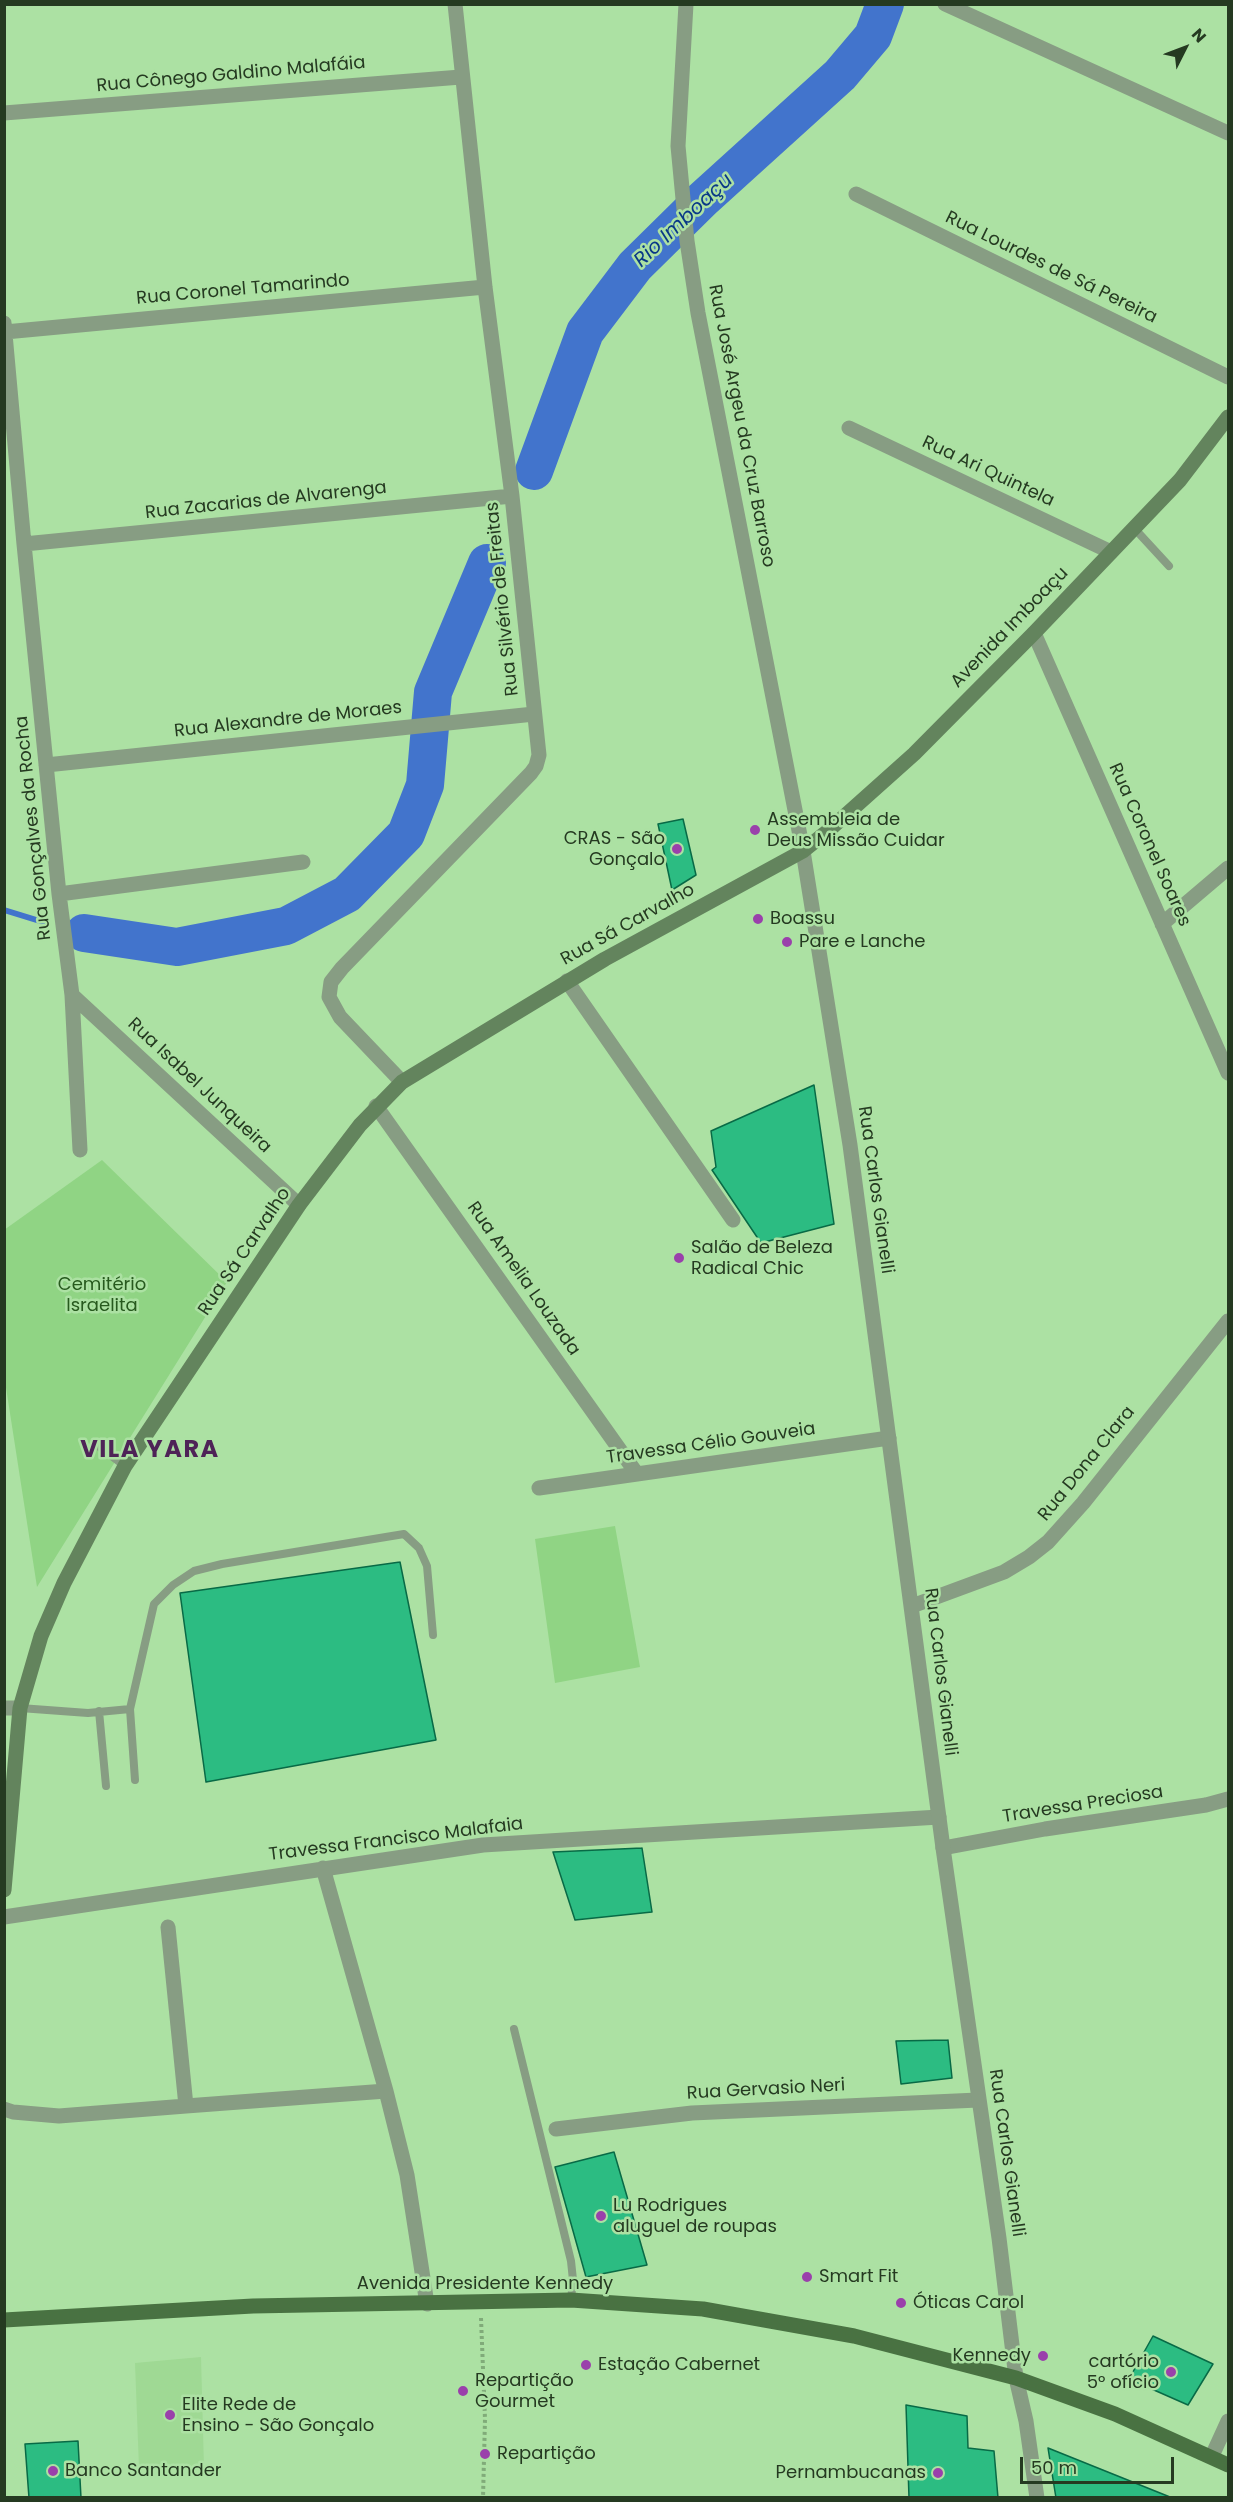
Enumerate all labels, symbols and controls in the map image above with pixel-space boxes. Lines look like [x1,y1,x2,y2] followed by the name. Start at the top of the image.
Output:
[1155,18,1215,78] north arrow
[1186,23,1211,48] text: N
[96,52,366,98] street label: Rua Cônego Galdino Malafáia
[630,169,738,273] water label: Rio Imboaçu
[942,207,1160,329] street label: Rua Lourdes de Sá Pereira
[135,270,351,310] street label: Rua Coronel Tamarindo
[703,283,779,569] street label: Rua José Argeu da Cruz Barroso
[918,432,1058,512] street label: Rua Ari Quintela
[144,478,388,524] street label: Rua Zacarias de Alvarenga
[482,501,524,697] street label: Rua Silvério de Freitas
[947,563,1073,693] street label: Avenida Imboaçu
[173,697,403,743] street label: Rua Alexandre de Moraes
[11,715,57,941] street label: Rua Gonçalves da Rocha
[1103,760,1195,930] street label: Rua Coronel Soares
[767,809,945,852] place label: Assembleia de Deus Missão Cuidar
[748,823,762,837] marker: Assembleia de Deus Missão Cuidar
[564,828,665,870] place label: CRAS - São Gonçalo
[670,842,684,856] marker: CRAS - São Gonçalo
[557,879,699,971] street label: Rua Sá Carvalho
[770,908,835,930] place label: Boassu
[751,912,765,926] marker: Boassu
[799,931,925,953] place label: Pare e Lanche
[780,935,794,949] marker: Pare e Lanche
[123,1014,275,1158] street label: Rua Isabel Junqueira
[853,1105,897,1275] street label: Rua Carlos Gianelli
[194,1184,296,1320] street label: Rua Sá Carvalho
[462,1198,584,1360] street label: Rua Amelia Louzada
[691,1237,833,1280] place label: Salão de Beleza Radical Chic
[672,1251,686,1265] marker: Salão de Beleza Radical Chic
[58,1274,146,1316] park label: Cemitério Israelita
[1034,1402,1140,1526] street label: Rua Dona Clara
[605,1419,817,1469] street label: Travessa Célio Gouveia
[80,1437,220,1465] district label: VILA YARA
[919,1587,961,1757] street label: Rua Carlos Gianelli
[1001,1782,1165,1828] street label: Travessa Preciosa
[268,1814,524,1866] street label: Travessa Francisco Malafaia
[984,2068,1028,2238] street label: Rua Carlos Gianelli
[686,2075,846,2105] street label: Rua Gervasio Neri
[613,2195,777,2238] place label: Lu Rodrigues aluguel de roupas
[594,2209,608,2223] marker: Lu Rodrigues aluguel de roupas
[819,2266,898,2288] place label: Smart Fit
[800,2270,814,2284] marker: Smart Fit
[357,2273,613,2295] street label: Avenida Presidente Kennedy
[913,2292,1024,2314] place label: Óticas Carol
[894,2296,908,2310] marker: Óticas Carol
[953,2345,1031,2367] place label: Kennedy
[1036,2349,1050,2363] marker: Kennedy
[1087,2351,1159,2394] place label: cartório 5° ofício
[598,2354,760,2376] place label: Estação Cabernet
[579,2358,593,2372] marker: Estação Cabernet
[1164,2365,1178,2379] marker: cartório 5° ofício
[475,2370,574,2412] place label: Repartição Gourmet
[456,2384,470,2398] marker: Repartição Gourmet
[182,2394,374,2436] place label: Elite Rede de Ensino - São Gonçalo
[163,2408,177,2422] marker: Elite Rede de Ensino - São Gonçalo
[497,2443,596,2465] place label: Repartição
[1023,2445,1178,2483] scale bar
[478,2447,492,2461] marker: Repartição
[1031,2455,1077,2480] text: 50 m
[65,2460,222,2482] place label: Banco Santander
[776,2462,926,2484] place label: Pernambucanas
[46,2464,60,2478] marker: Banco Santander
[931,2466,945,2480] marker: Pernambucanas

